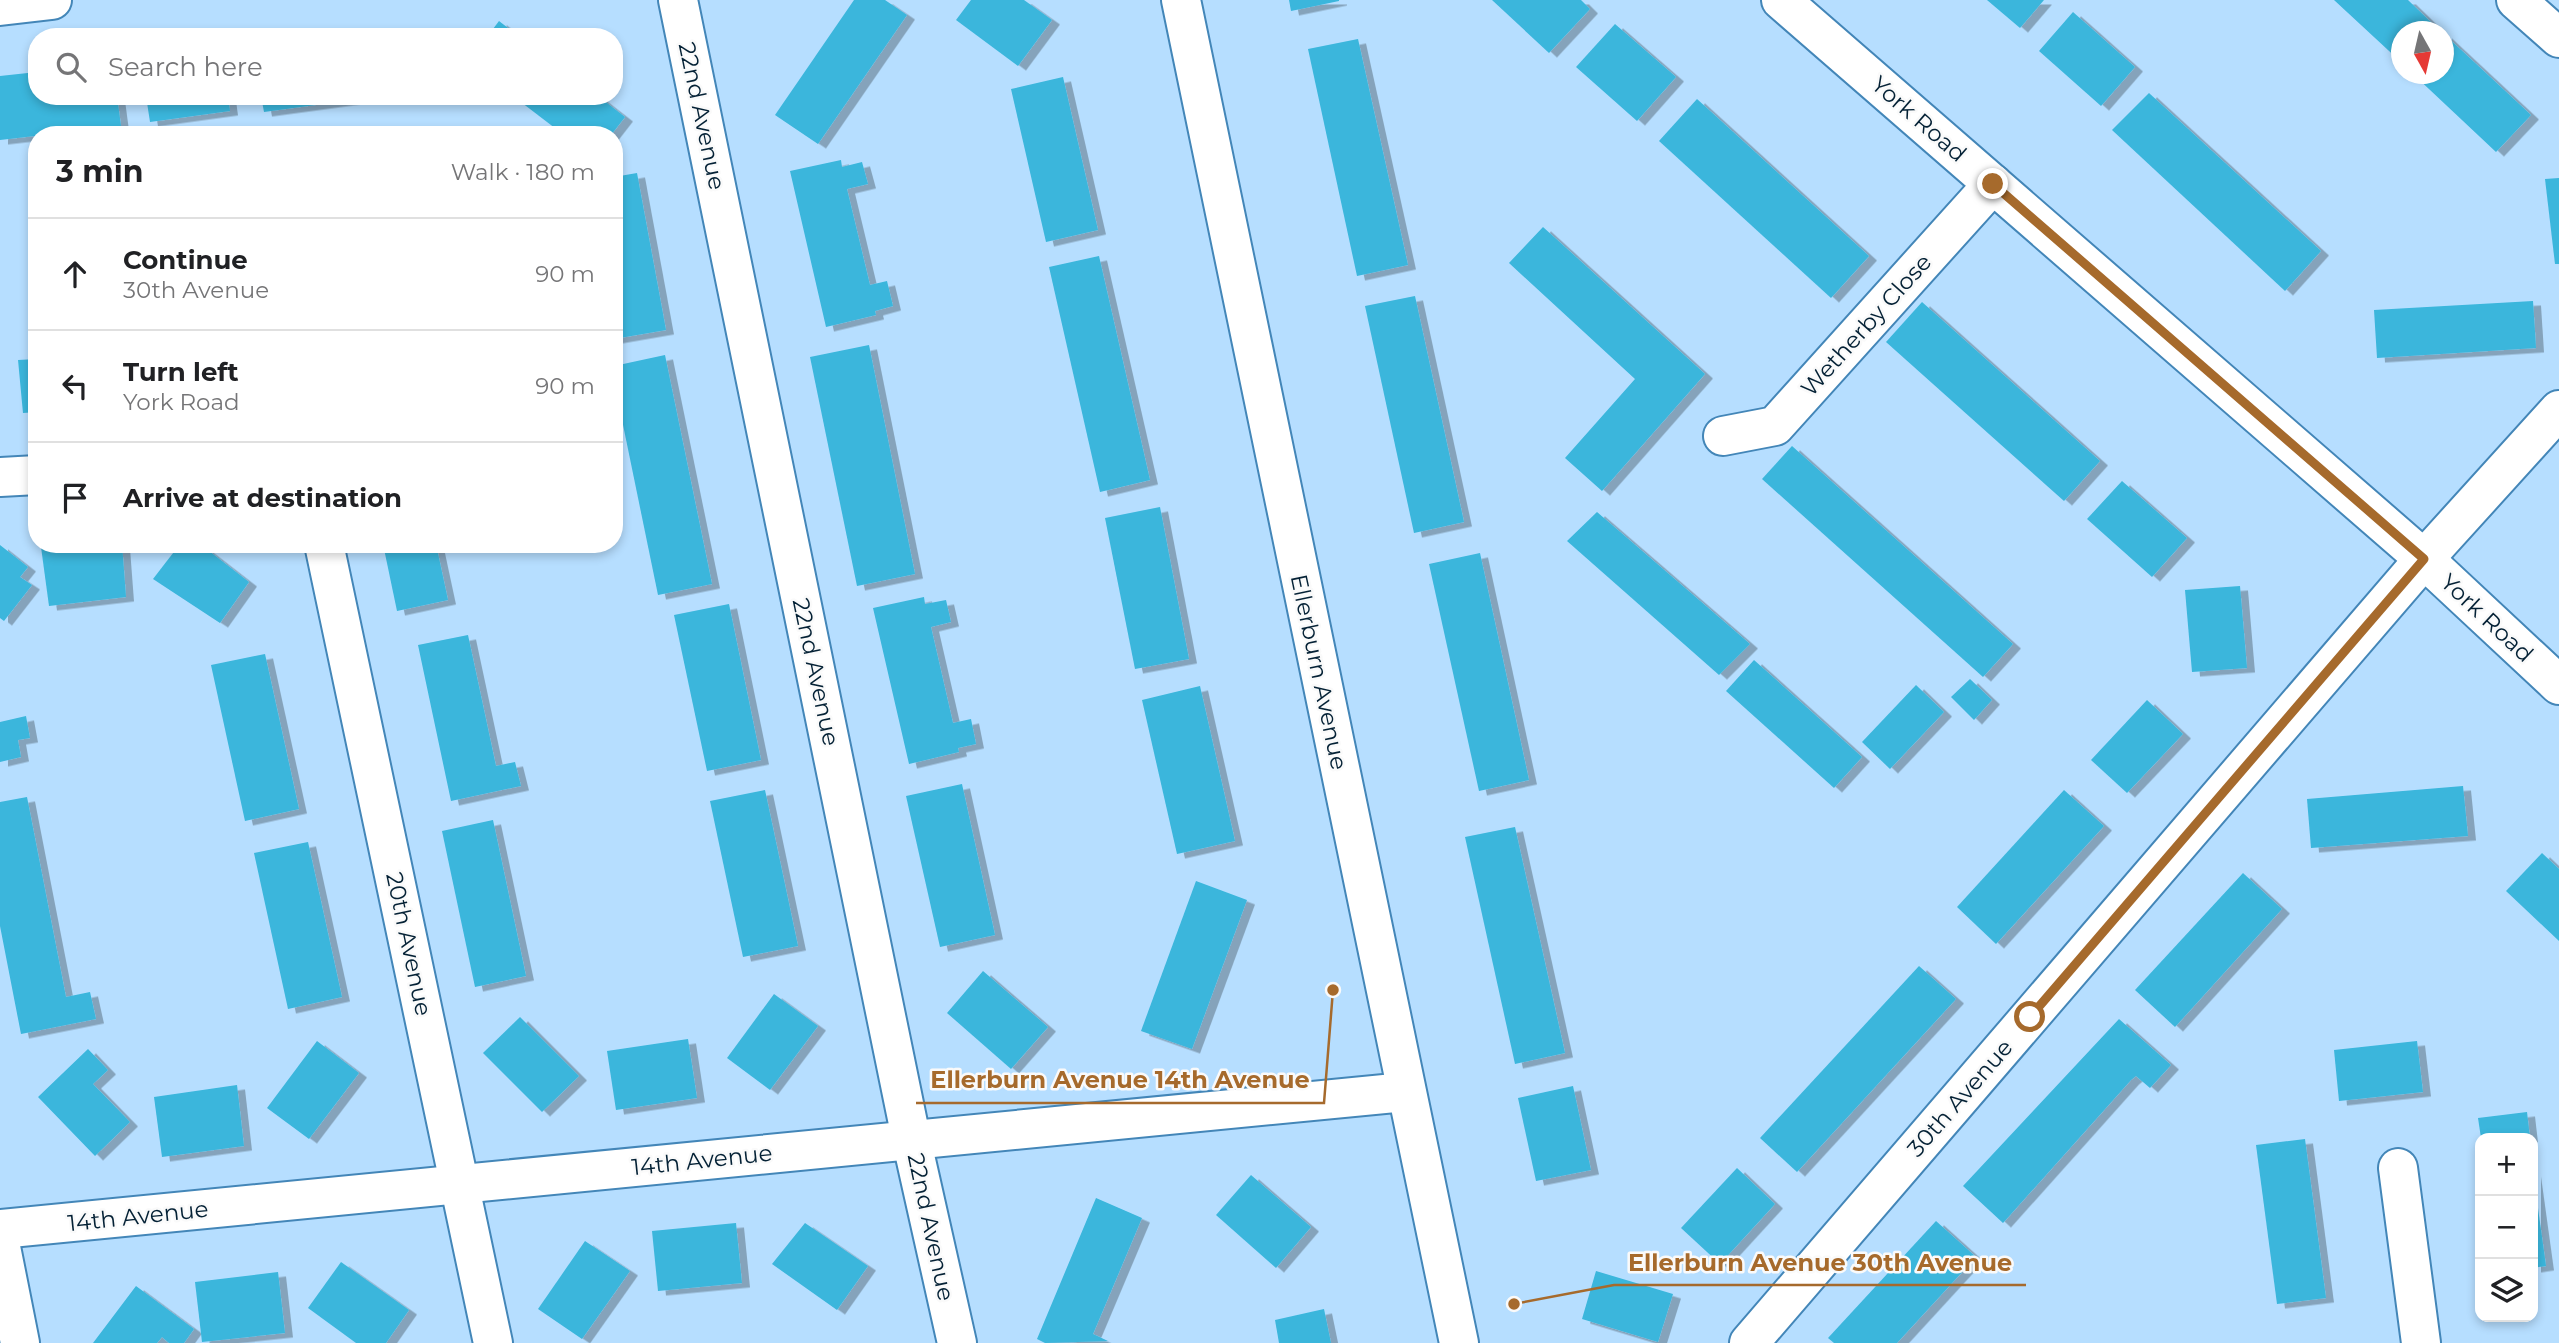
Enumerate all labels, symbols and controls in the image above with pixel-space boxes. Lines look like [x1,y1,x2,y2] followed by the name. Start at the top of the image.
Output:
[2391,21,2454,84] north arrow
[28,28,623,105] search box
[673,40,731,192] street label: 22nd Avenue
[52,48,90,86] icon: search
[108,51,263,83] text: Search here
[1866,70,1972,168] street label: York Road
[56,153,143,190] text: 3 min
[451,158,595,186] text: Walk · 180 m
[1977,168,2008,199] route end
[123,244,248,276] text: Continue
[1795,248,1937,402] street label: Wetherby Close
[56,255,94,293] icon: ahead
[535,260,595,288] text: 90 m
[123,276,269,304] text: 30th Avenue
[123,356,239,388] text: Turn left
[56,367,94,405] icon: left
[535,372,595,400] text: 90 m
[123,388,240,416] text: York Road
[56,479,94,517] icon: arrive
[123,482,402,514] text: Arrive at destination
[2435,568,2539,668] street label: York Road
[1285,572,1353,772] street label: Ellerburn Avenue
[787,596,845,748] street label: 22nd Avenue
[380,870,438,1018] street label: 20th Avenue
[2014,1001,2045,1032] route start
[1901,1034,2019,1162] street label: 30th Avenue
[916,1058,1324,1103] callout: Ellerburn Avenue 14th Avenue
[930,1065,1310,1094] text: Ellerburn Avenue 14th Avenue
[2475,1133,2538,1322] map controls
[2475,1133,2538,1196] button: +
[630,1139,774,1181] street label: 14th Avenue
[902,1151,960,1303] street label: 22nd Avenue
[66,1195,210,1237] street label: 14th Avenue
[2475,1196,2538,1259] button: −
[1614,1240,2026,1285] callout: Ellerburn Avenue 30th Avenue
[1628,1248,2012,1277] text: Ellerburn Avenue 30th Avenue
[2475,1259,2538,1322] button: layers

